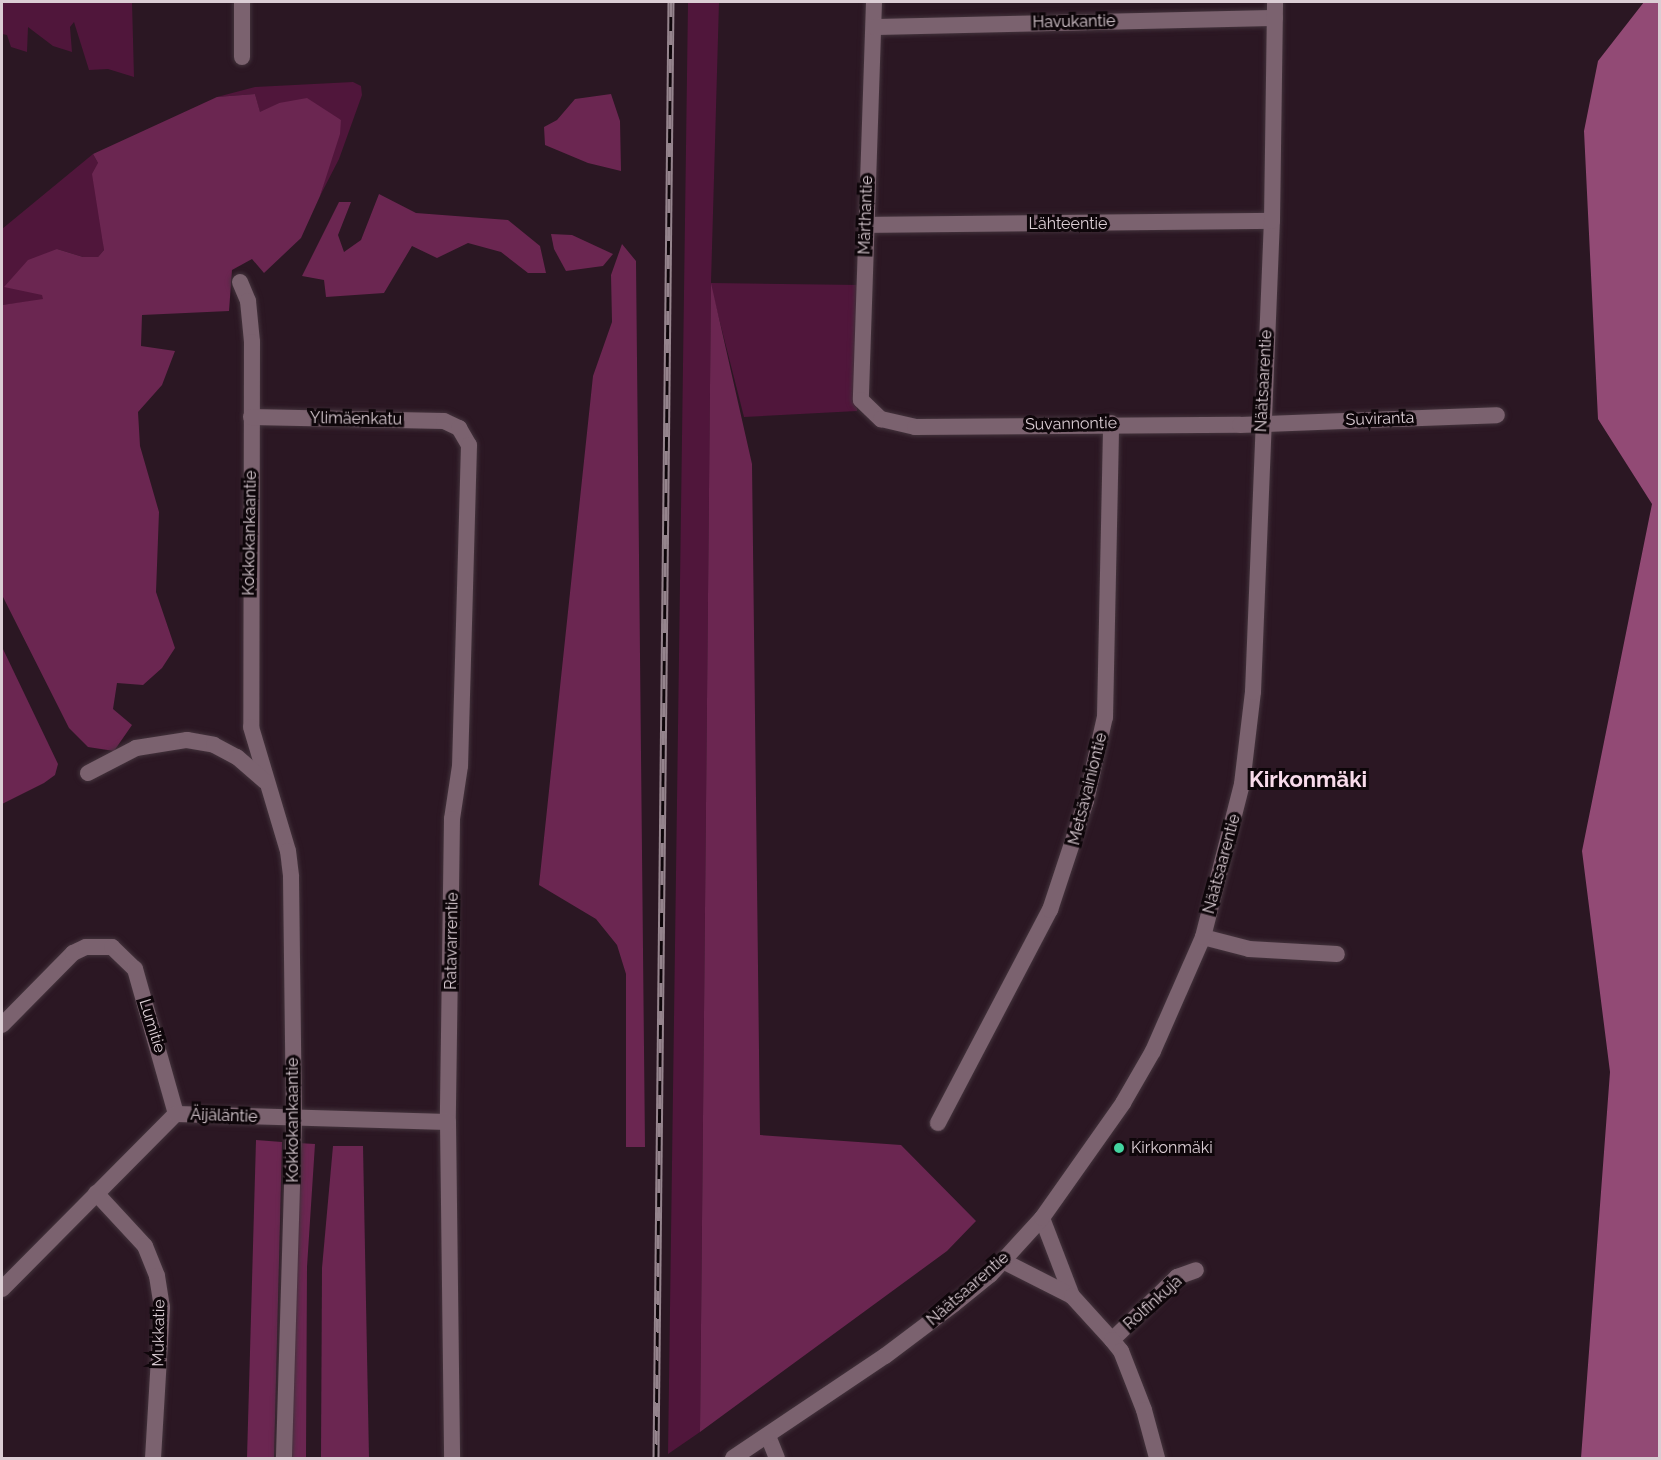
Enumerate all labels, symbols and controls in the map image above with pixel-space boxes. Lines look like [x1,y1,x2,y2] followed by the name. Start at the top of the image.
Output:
[1032,12,1116,32] street label: Havukantie
[855,175,877,255] street label: Märthantie
[1029,214,1107,234] street label: Lähteentie
[1252,329,1276,433] street label: Näätsaarentie
[1345,408,1415,430] street label: Suviranta
[310,409,402,429] street label: Ylimäenkatu
[1025,414,1117,434] street label: Suvannontie
[239,470,261,596] street label: Kokkokankaantie
[1065,731,1111,847] street label: Metsävainiontie
[1249,767,1367,793] district label: Kirkonmäki
[1199,812,1245,916] street label: Näätsaarentie
[442,892,462,990] street label: Ratavarrentie
[135,997,169,1055] street label: Lumitie
[283,1057,303,1183] street label: Kokkokankaantie
[190,1105,258,1127] street label: Äijäläntie
[1131,1138,1213,1158] place label: Kirkonmäki
[1112,1141,1126,1155] marker: Kirkonmäki
[923,1248,1013,1330] street label: Näätsaarentie
[1120,1272,1186,1334] street label: Rolfinkuja
[149,1299,169,1367] street label: Mukkatie

